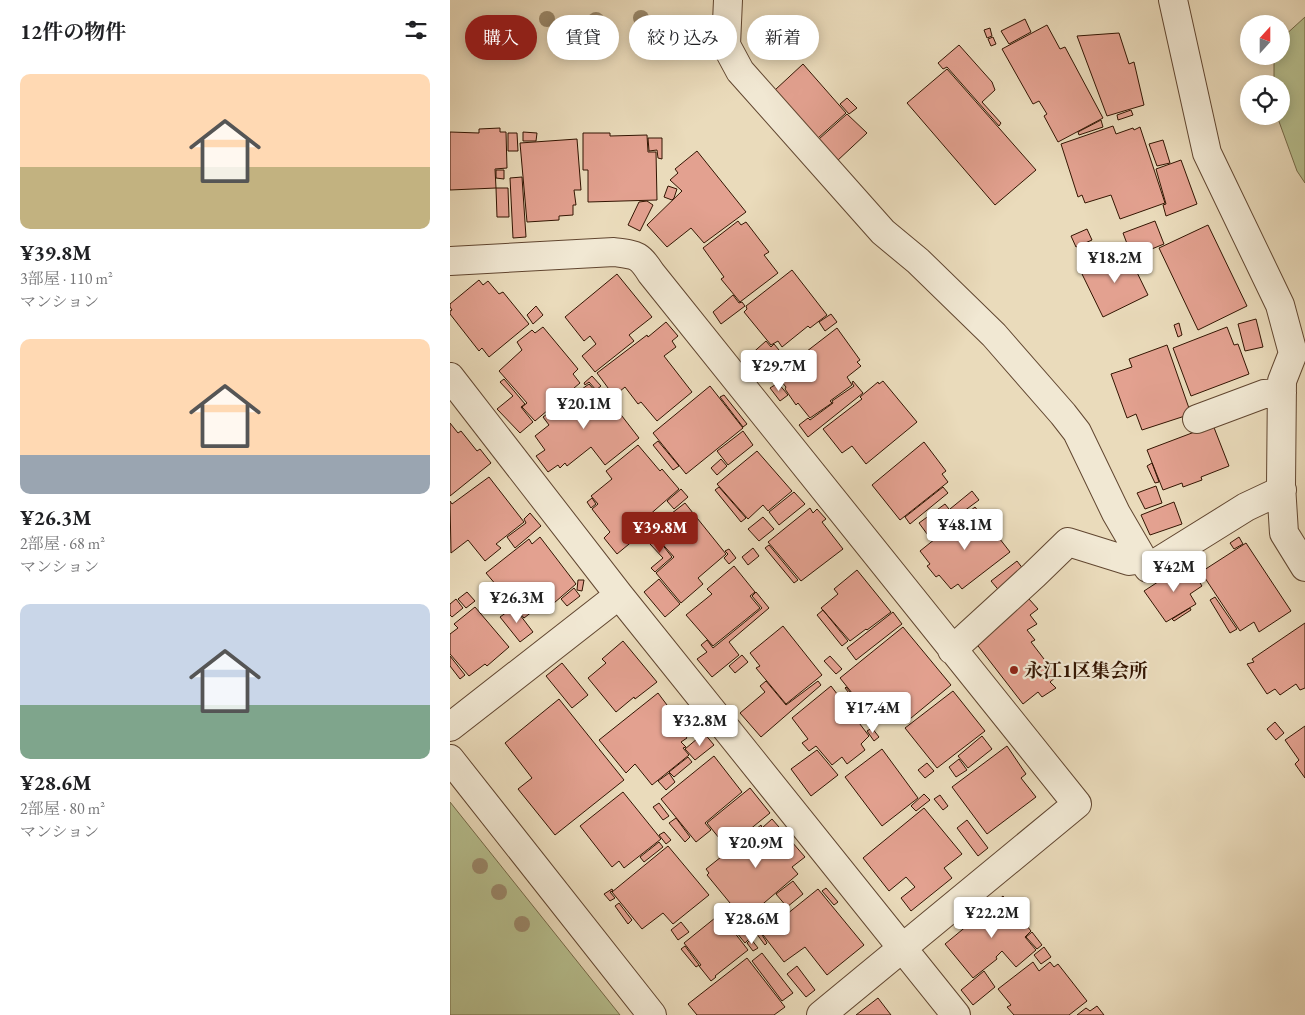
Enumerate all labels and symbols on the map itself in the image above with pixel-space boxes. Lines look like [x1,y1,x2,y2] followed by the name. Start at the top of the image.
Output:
[1240,15,1290,65] north arrow
[1074,242,1156,284] pin: ¥18.2M
[738,350,820,392] pin: ¥29.7M
[543,388,625,430] pin: ¥20.1M
[924,508,1006,551] pin: ¥48.1M
[619,512,701,554] pin: ¥39.8M
[1144,550,1204,593] pin: ¥42M
[476,582,558,624] pin: ¥26.3M
[1024,658,1148,683] place label: 永江1区集会所
[1008,664,1020,676] marker: 永江1区集会所
[832,692,914,734] pin: ¥17.4M
[659,704,741,747] pin: ¥32.8M
[715,826,797,869] pin: ¥20.9M
[951,896,1033,939] pin: ¥22.2M
[711,902,793,945] pin: ¥28.6M

